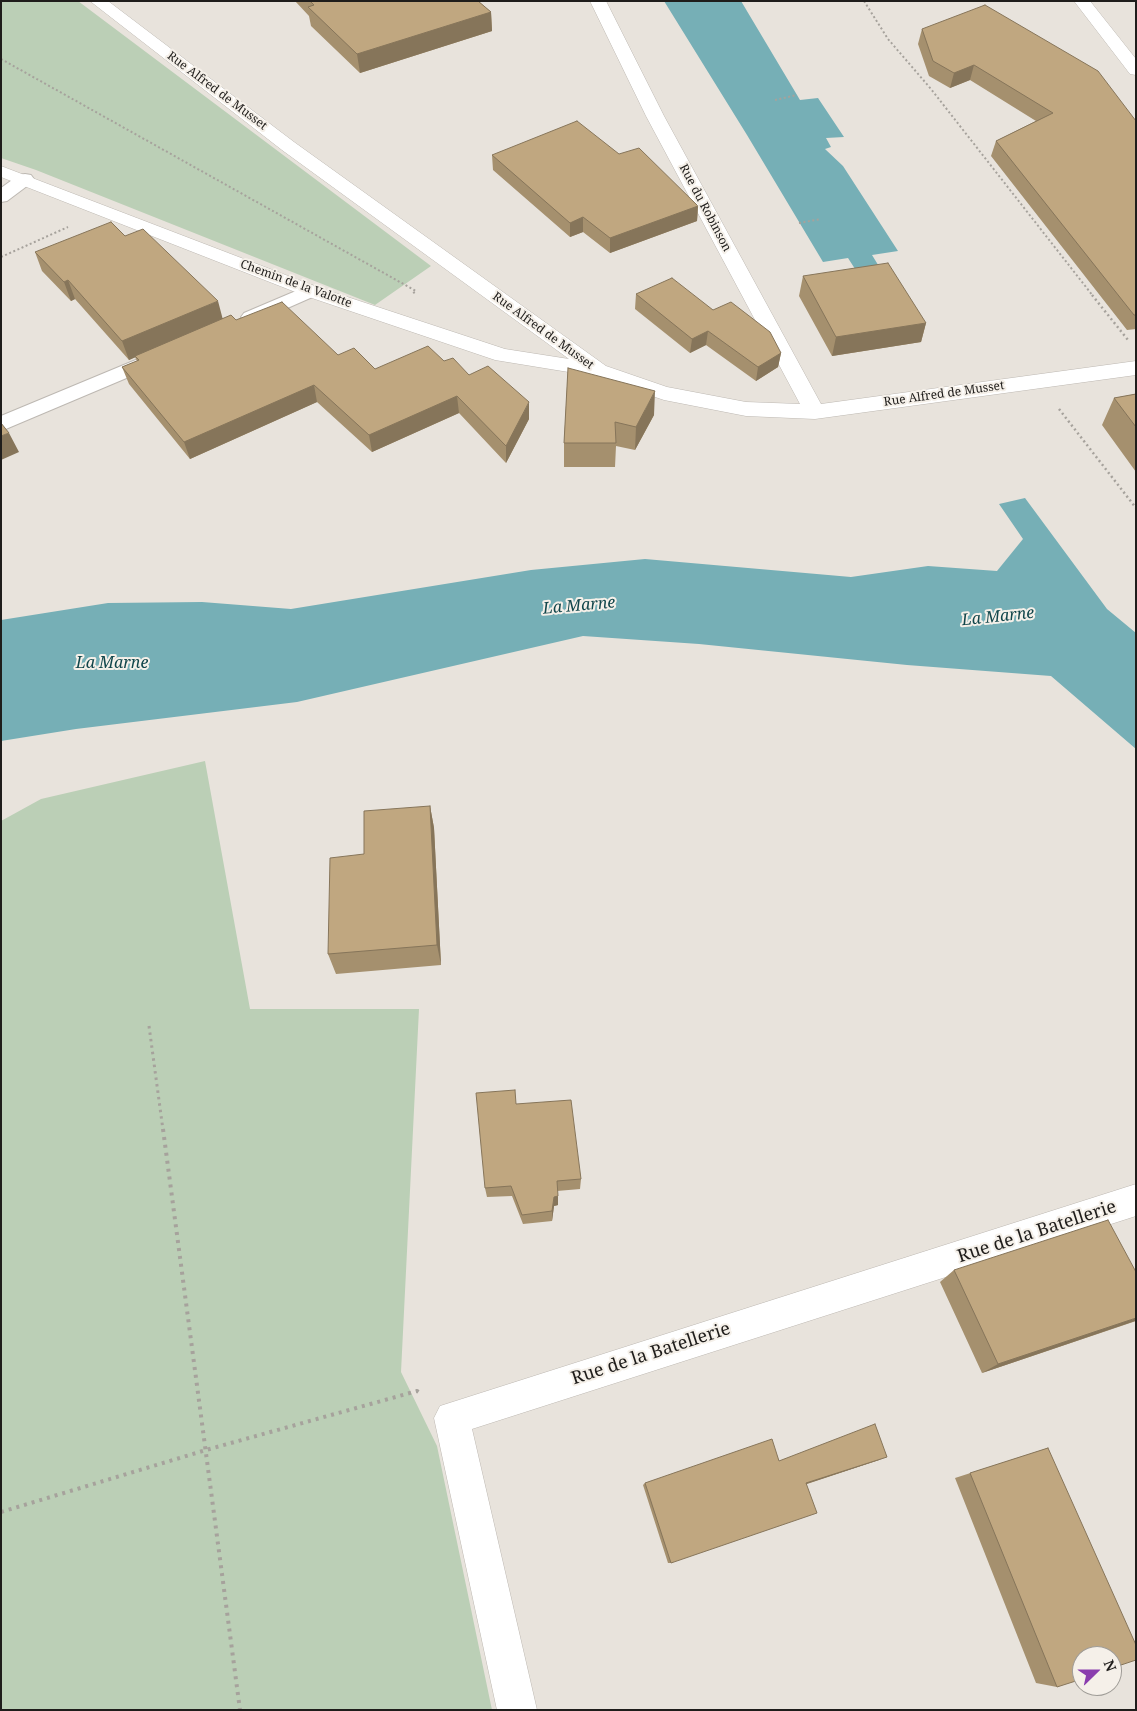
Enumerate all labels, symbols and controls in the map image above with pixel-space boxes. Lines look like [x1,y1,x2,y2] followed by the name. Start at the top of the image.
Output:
[164,49,270,133] street label: Rue Alfred de Musset
[676,162,734,254] street label: Rue du Robinson
[238,257,354,311] street label: Chemin de la Valotte
[490,289,596,373] street label: Rue Alfred de Musset
[883,378,1005,410] street label: Rue Alfred de Musset
[542,593,616,619] water label: La Marne
[961,604,1035,630] water label: La Marne
[76,653,148,673] water label: La Marne
[955,1196,1119,1268] street label: Rue de la Batellerie
[569,1318,733,1390] street label: Rue de la Batellerie
[1072,1646,1122,1696] north arrow
[1100,1657,1121,1674] text: N

